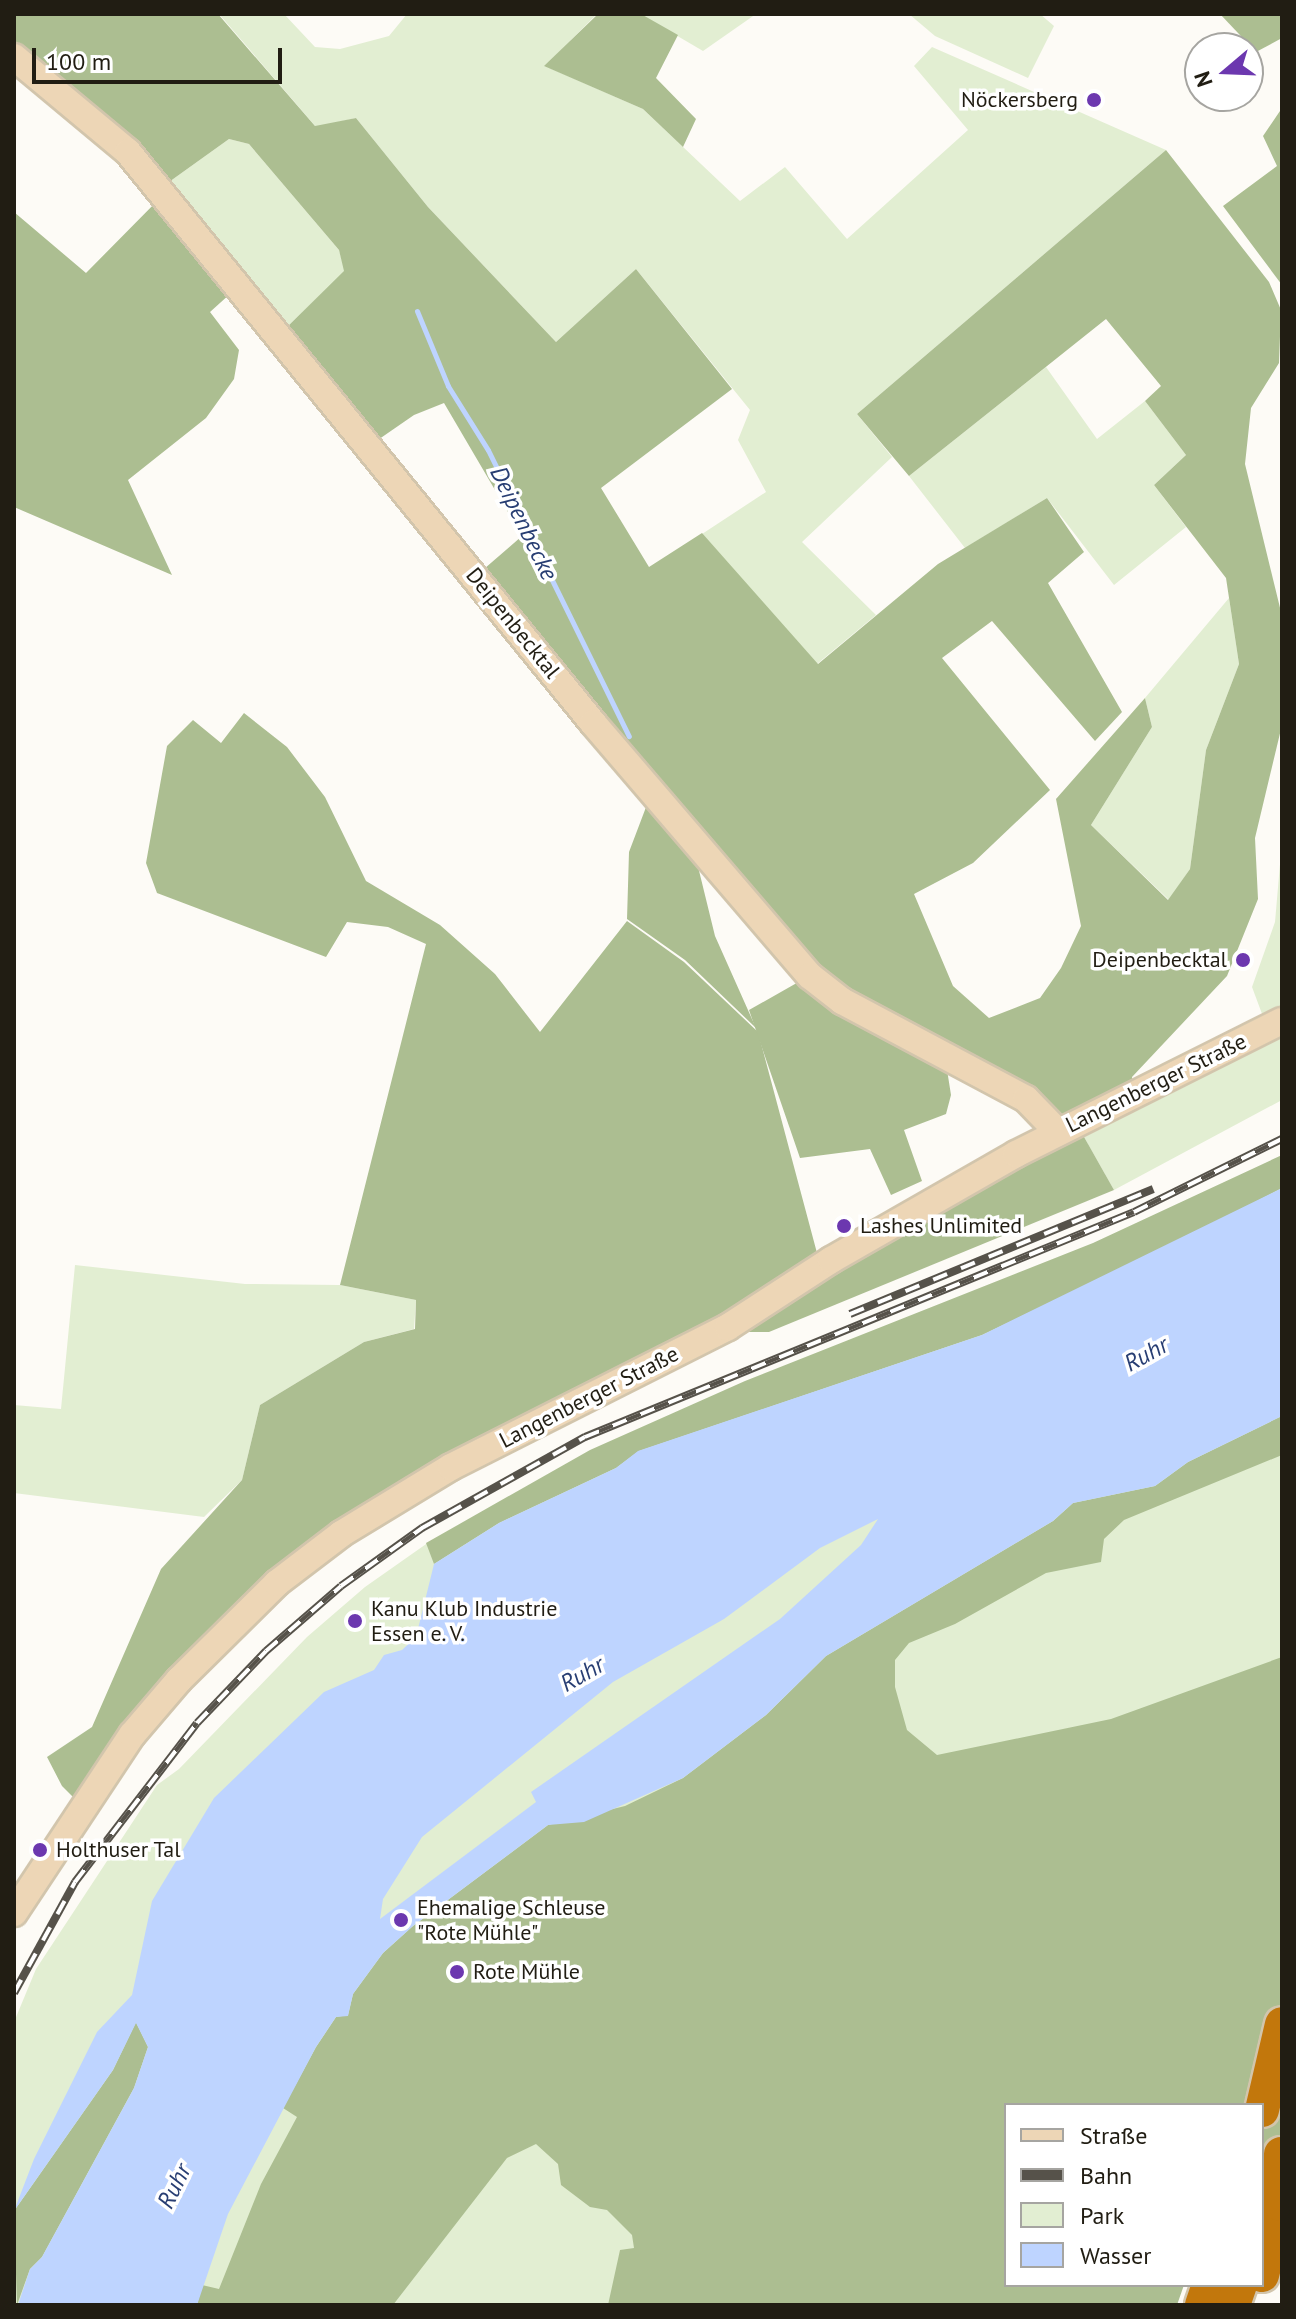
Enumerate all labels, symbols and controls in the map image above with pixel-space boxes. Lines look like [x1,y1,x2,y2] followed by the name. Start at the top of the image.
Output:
[36,32,286,82] scale bar
[1184,32,1264,112] north arrow
[46,46,111,77] text: 100 m
[1188,68,1219,91] text: N
[961,87,1078,113] place label: Nöckersberg
[1085,91,1103,109] marker: Nöckersberg
[484,461,564,585] water label: Deipenbecke
[460,562,566,684] street label: Deipenbecktal
[1092,947,1227,973] place label: Deipenbecktal
[1234,951,1252,969] marker: Deipenbecktal
[1061,1028,1251,1138] street label: Langenberger Straße
[860,1213,1022,1239] place label: Lashes Unlimited
[835,1217,853,1235] marker: Lashes Unlimited
[1119,1330,1173,1378] water label: Ruhr
[495,1340,683,1454] street label: Langenberger Straße
[371,1595,557,1646] place label: Kanu Klub Industrie Essen e. V.
[346,1612,364,1630] marker: Kanu Klub Industrie Essen e. V.
[555,1650,609,1698] water label: Ruhr
[56,1837,181,1863] place label: Holthuser Tal
[31,1841,49,1859] marker: Holthuser Tal
[417,1894,605,1946] place label: Ehemalige Schleuse "Rote Mühle"
[392,1911,410,1929] marker: Ehemalige Schleuse "Rote Mühle"
[473,1959,580,1985] place label: Rote Mühle
[448,1963,466,1981] marker: Rote Mühle
[1004,2103,1264,2287] legend
[1080,2120,1147,2151] text: Straße
[151,2159,197,2213] water label: Ruhr
[1080,2160,1132,2191] text: Bahn
[1080,2200,1124,2231] text: Park
[1080,2240,1151,2271] text: Wasser

